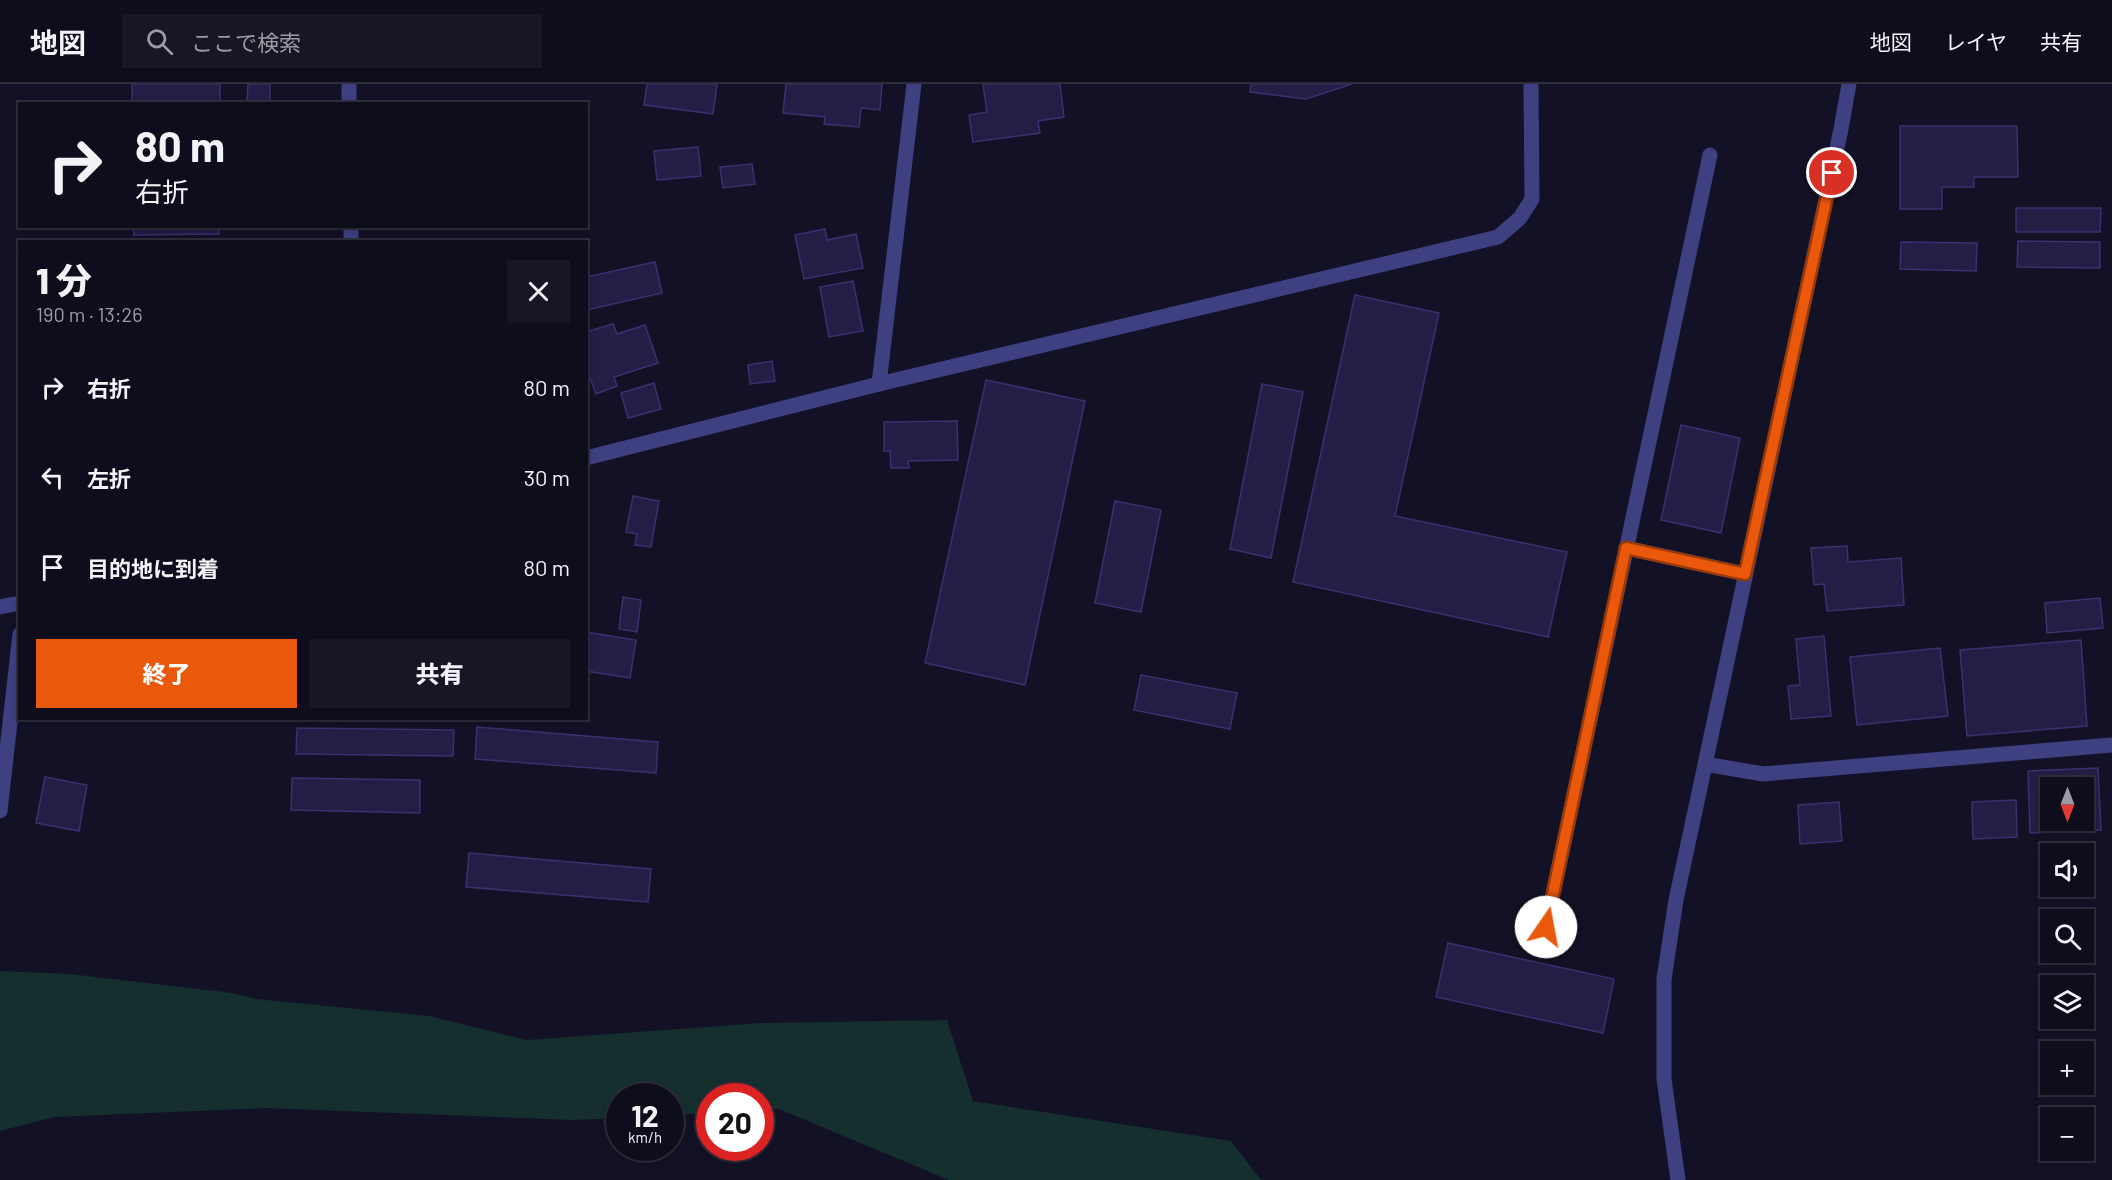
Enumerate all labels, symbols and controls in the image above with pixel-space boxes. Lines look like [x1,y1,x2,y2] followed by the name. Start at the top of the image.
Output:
[122,14,542,68] search box
[30,25,86,59] text: 地図
[143,25,176,58] icon: search
[191,29,301,55] text: ここで検索
[1870,29,1912,54] text: 地図
[1945,29,2007,54] text: レイヤ
[2040,29,2082,54] text: 共有
[135,120,225,170] text: 80 m
[36,126,114,204] icon: right
[1806,147,1857,198] pin
[1815,156,1848,189] icon: arrive
[135,175,189,207] text: 右折
[36,258,92,301] text: 1 分
[507,260,570,323] button: close
[36,302,143,326] text: 190 m · 13:26
[36,371,69,404] icon: right
[524,374,570,400] text: 80 m
[87,375,131,401] text: 右折
[36,461,69,494] icon: left
[524,464,570,490] text: 30 m
[87,465,131,491] text: 左折
[36,551,69,584] icon: arrive
[524,554,570,580] text: 80 m
[87,555,219,581] text: 目的地に到着
[36,639,297,708] button: 終了
[309,639,570,708] button: 共有
[2040,777,2094,831] north arrow
[2040,777,2094,1161] map controls
[2040,843,2094,897] button: sound
[1514,895,1578,959] position arrow
[2040,909,2094,963] button: search
[2040,975,2094,1029] button: layers
[2040,1041,2094,1095] button: +
[696,1083,774,1161] speed limit sign: 20
[631,1097,659,1133] text: 12
[2040,1107,2094,1161] button: −
[628,1128,662,1146] text: km/h

